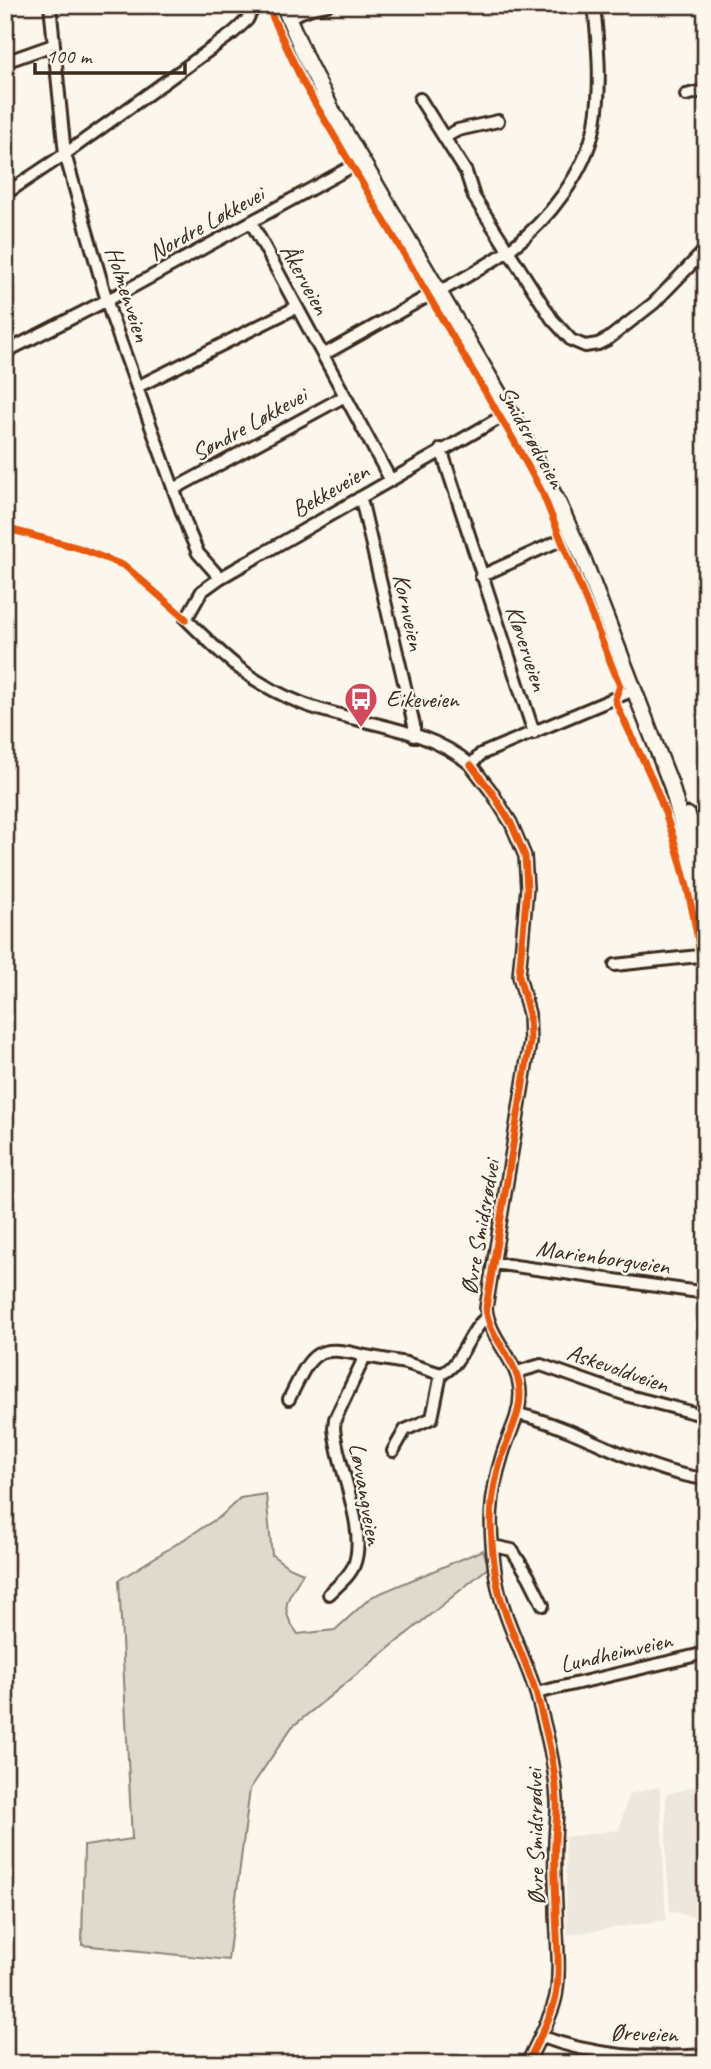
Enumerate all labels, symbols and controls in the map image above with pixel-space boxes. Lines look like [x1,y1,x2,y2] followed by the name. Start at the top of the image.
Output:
[35,32,186,76] scale bar
[46,43,93,69] text: 100 m
[143,177,272,267] street label: Nordre Løkkevei
[273,238,337,321] street label: Åkerveien
[99,243,157,345] street label: Holmenveien
[186,378,315,468] street label: Søndre Løkkevei
[492,380,573,495] street label: Smidsrødveien
[286,455,375,524] street label: Bekkeveien
[386,571,432,654] street label: Kornveien
[499,602,555,696] street label: Kløverveien
[342,680,380,729] bus stop icon: Eikeveien
[386,684,460,714] place label: Eikeveien
[453,1155,507,1297] street label: Øvre Smidsrødvei
[534,1233,673,1281] street label: Marienborgveien
[563,1337,674,1400] street label: Askevoldveien
[342,1441,390,1549] street label: Løvvangveien
[557,1624,676,1679] street label: Lundheimveien
[519,1766,551,1905] street label: Øvre Smidsrødvei
[610,2017,679,2049] street label: Øreveien

